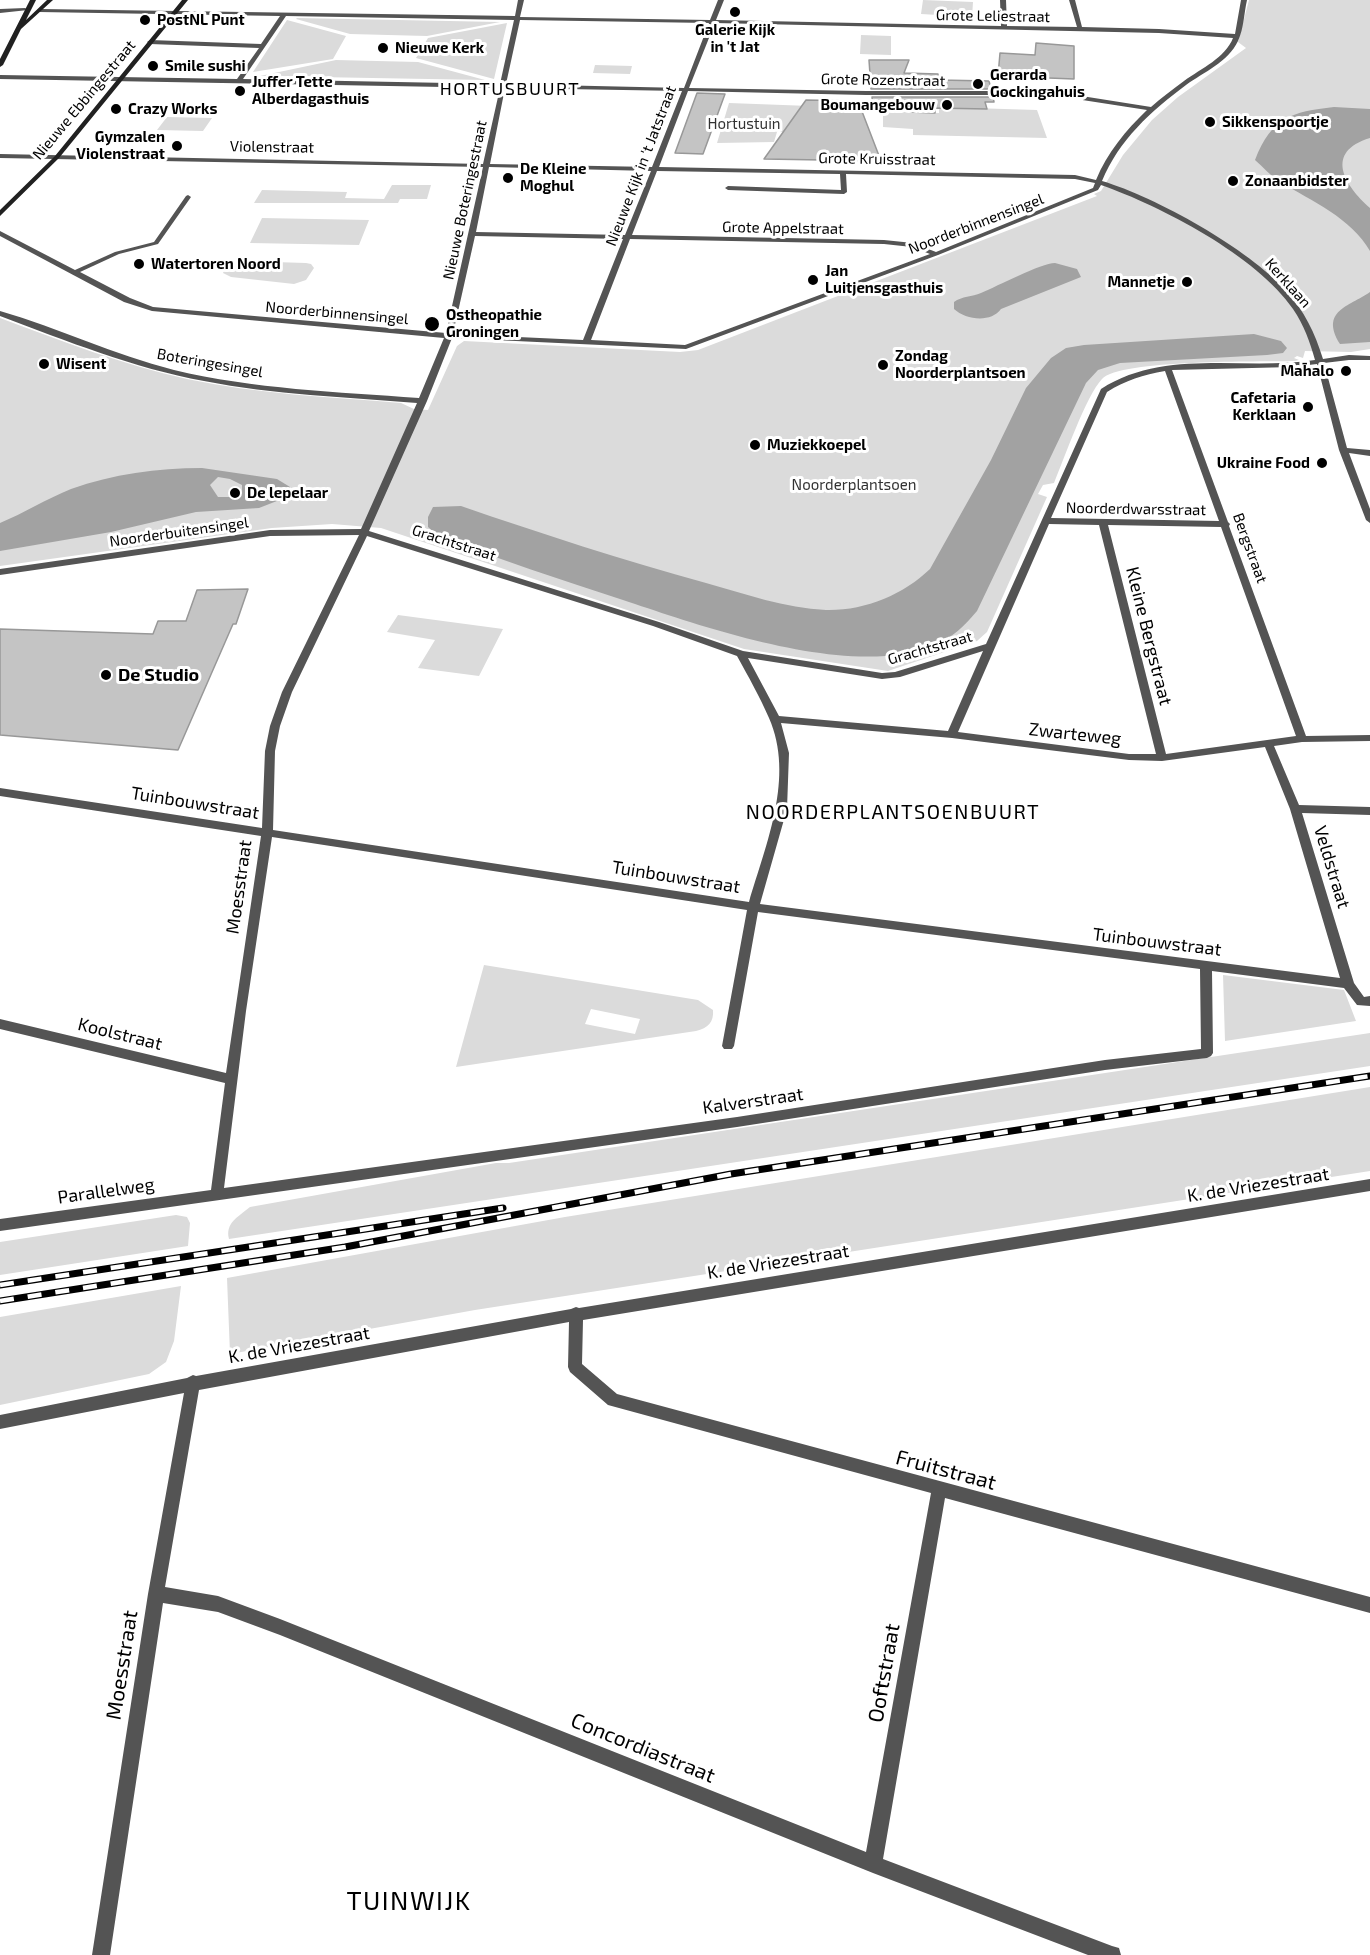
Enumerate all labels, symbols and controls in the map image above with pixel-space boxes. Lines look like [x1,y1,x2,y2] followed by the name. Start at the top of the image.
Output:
[728,5,742,19] marker: Galerie Kijk in 't Jat
[936,6,1050,26] street label: Grote Leliestraat
[157,11,245,29] place label: PostNL Punt
[138,13,152,27] marker: PostNL Punt
[695,21,775,56] place label: Galerie Kijk in 't Jat
[29,37,139,163] street label: Nieuwe Ebbingestraat
[395,39,484,57] place label: Nieuwe Kerk
[376,41,390,55] marker: Nieuwe Kerk
[165,57,246,75] place label: Smile sushi
[146,59,160,73] marker: Smile sushi
[990,66,1085,101] place label: Gerarda Gockingahuis
[821,70,945,90] street label: Grote Rozenstraat
[252,73,369,108] place label: Juffer Tette Alberdagasthuis
[971,77,985,91] marker: Gerarda Gockingahuis
[440,78,580,100] district label: HORTUSBUURT
[602,83,680,249] street label: Nieuwe Kijk in 't Jatstraat
[233,84,247,98] marker: Juffer Tette Alberdagasthuis
[820,96,935,114] place label: Boumangebouw
[940,98,954,112] marker: Boumangebouw
[128,100,217,118] place label: Crazy Works
[109,102,123,116] marker: Crazy Works
[1222,113,1329,131] place label: Sikkenspoortje
[707,115,781,133] park label: Hortustuin
[1203,115,1217,129] marker: Sikkenspoortje
[439,119,491,281] street label: Nieuwe Boteringestraat
[76,128,165,163] place label: Gymzalen Violenstraat
[230,137,314,157] street label: Violenstraat
[170,139,184,153] marker: Gymzalen Violenstraat
[818,149,936,169] street label: Grote Kruisstraat
[520,160,586,195] place label: De Kleine Moghul
[501,171,515,185] marker: De Kleine Moghul
[1245,172,1349,190] place label: Zonaanbidster
[1226,174,1240,188] marker: Zonaanbidster
[906,190,1046,258] street label: Noorderbinnensingel
[722,218,844,238] street label: Grote Appelstraat
[151,255,281,273] place label: Watertoren Noord
[1261,255,1315,311] street label: Kerklaan
[132,257,146,271] marker: Watertoren Noord
[825,262,943,297] place label: Jan Luitjensgasthuis
[806,273,820,287] marker: Jan Luitjensgasthuis
[1107,273,1175,291] place label: Mannetje
[1180,275,1194,289] marker: Mannetje
[265,298,409,328] street label: Noorderbinnensingel
[446,306,542,341] place label: Ostheopathie Groningen
[423,315,441,333] marker: Ostheopathie Groningen
[156,345,264,381] street label: Boteringesingel
[895,347,1026,382] place label: Zondag Noorderplantsoen
[56,355,106,373] place label: Wisent
[37,357,51,371] marker: Wisent
[876,358,890,372] marker: Zondag Noorderplantsoen
[1280,362,1334,380] place label: Mah̄alo
[1339,364,1353,378] marker: Mah̄alo
[1230,389,1296,424] place label: Cafetaria Kerklaan
[1301,400,1315,414] marker: Cafetaria Kerklaan
[767,436,866,454] place label: Muziekkoepel
[748,438,762,452] marker: Muziekkoepel
[1217,454,1310,472] place label: Ukraine Food
[1315,456,1329,470] marker: Ukraine Food
[792,476,916,494] park label: Noorderplantsoen
[247,484,328,502] place label: De lepelaar
[228,486,242,500] marker: De lepelaar
[1066,499,1206,519] street label: Noorderdwarsstraat
[1229,511,1271,585] street label: Bergstraat
[108,513,250,551] street label: Noorderbuitensingel
[410,521,498,565] street label: Grachtstraat
[1121,564,1177,708] street label: Kleine Bergstraat
[886,627,974,669] street label: Grachtstraat
[118,664,199,686] place label: De Studio
[99,668,113,682] marker: De Studio
[1028,718,1122,750] street label: Zwarteweg
[129,782,261,824] street label: Tuinbouwstraat
[746,800,1040,824] district label: NOORDERPLANTSOENBUURT
[1309,823,1355,911] street label: Veldstraat
[222,839,256,935] street label: Moesstraat
[610,856,742,898] street label: Tuinbouwstraat
[1091,923,1223,961] street label: Tuinbouwstraat
[76,1013,164,1055] street label: Koolstraat
[701,1083,805,1119] street label: Kalverstraat
[1186,1163,1330,1207] street label: K. de Vriezestraat
[56,1174,156,1208] street label: Parallelweg
[706,1240,850,1284] street label: K. de Vriezestraat
[227,1322,371,1368] street label: K. de Vriezestraat
[893,1445,999,1495] street label: Fruitstraat
[101,1608,143,1722] street label: Moesstraat
[863,1622,905,1724] street label: Ooftstraat
[567,1708,719,1788] street label: Concordiastraat
[346,1885,472,1917] district label: TUINWIJK

